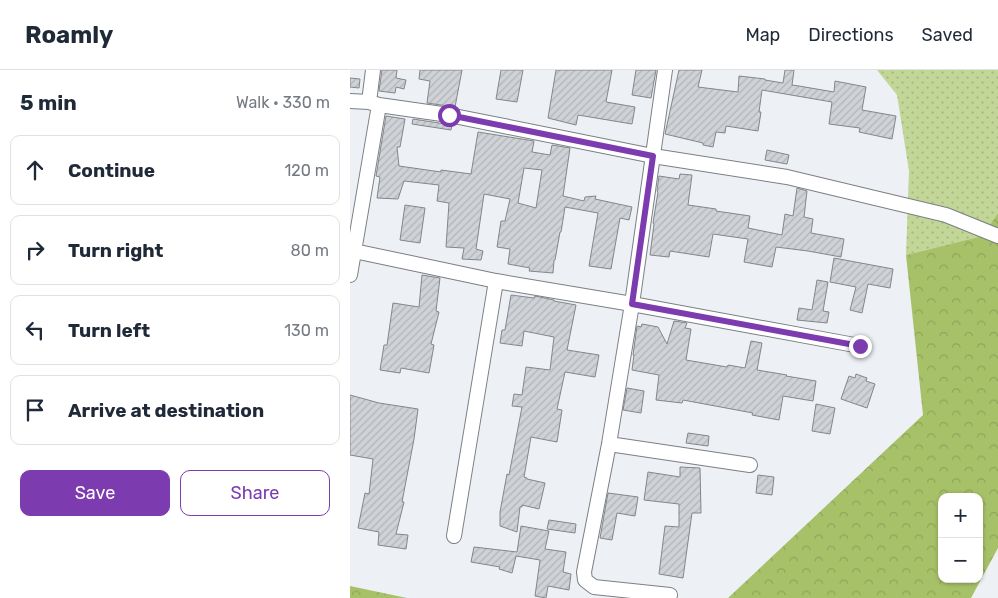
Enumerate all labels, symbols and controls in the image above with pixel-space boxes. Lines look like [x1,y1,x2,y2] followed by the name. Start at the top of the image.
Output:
[25,21,113,49] text: Roamly
[745,24,780,46] text: Map
[808,24,894,46] text: Directions
[922,24,973,46] text: Saved
[20,90,77,115] text: 5 min
[236,93,330,112] text: Walk · 330 m
[438,104,461,127] route start
[21,156,49,184] icon: ahead
[68,159,155,182] text: Continue
[284,161,329,180] text: 120 m
[21,236,49,264] icon: right
[68,239,163,262] text: Turn right
[291,241,329,260] text: 80 m
[21,316,49,344] icon: left
[68,319,150,342] text: Turn left
[284,321,329,340] text: 130 m
[849,335,872,358] route end
[21,396,49,424] icon: arrive
[68,399,264,422] text: Arrive at destination
[20,470,170,516] button: Save
[180,470,330,516] button: Share
[938,493,983,583] map controls
[938,493,983,538] button: +
[938,538,983,583] button: −

